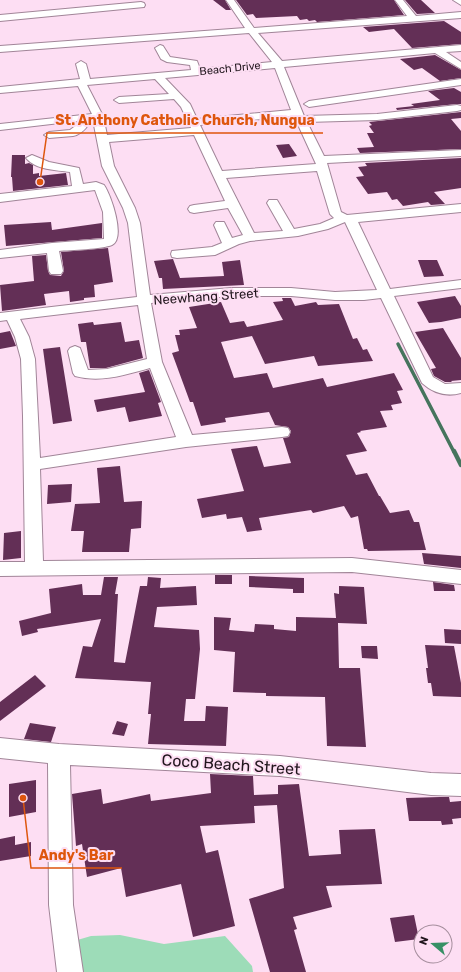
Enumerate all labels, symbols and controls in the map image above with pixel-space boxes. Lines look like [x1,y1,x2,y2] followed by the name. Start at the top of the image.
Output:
[199,59,261,78] street label: Beach Drive
[47,107,323,133] callout: St. Anthony Catholic Church, Nungua
[55,112,315,129] text: St. Anthony Catholic Church, Nungua
[153,285,259,309] street label: Neewhang Street
[161,750,301,779] street label: Coco Beach Street
[31,842,122,868] callout: Andy's Bar
[39,847,114,864] text: Andy's Bar
[413,924,453,964] north arrow
[417,935,431,947] text: N

